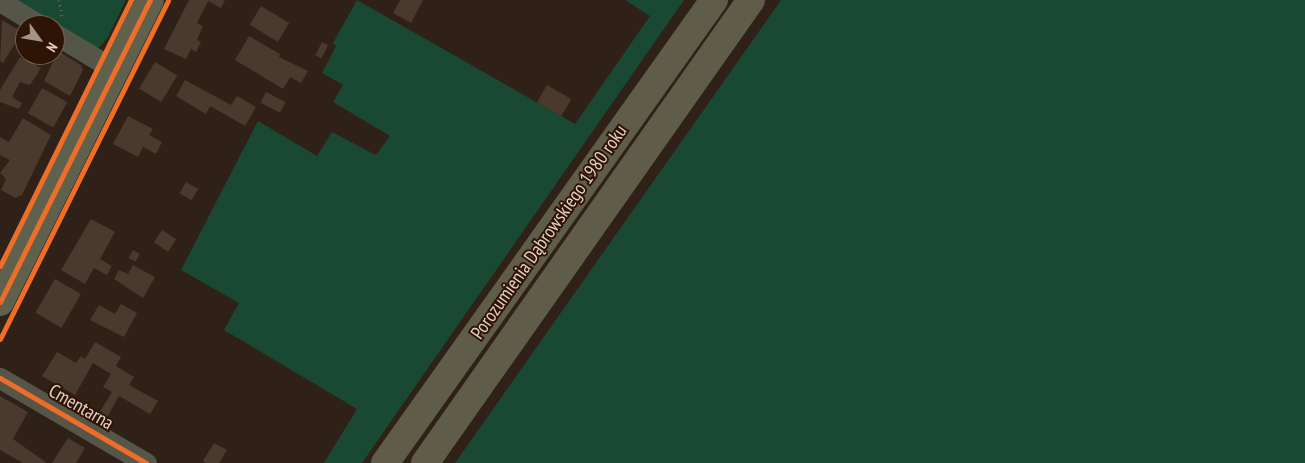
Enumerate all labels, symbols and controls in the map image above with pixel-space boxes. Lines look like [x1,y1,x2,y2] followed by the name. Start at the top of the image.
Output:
[15,15,65,65] north arrow
[42,39,62,55] text: N
[466,120,632,344] street label: Porozumienia Dąbrowskiego 1980 roku
[45,379,117,435] street label: Cmentarna

